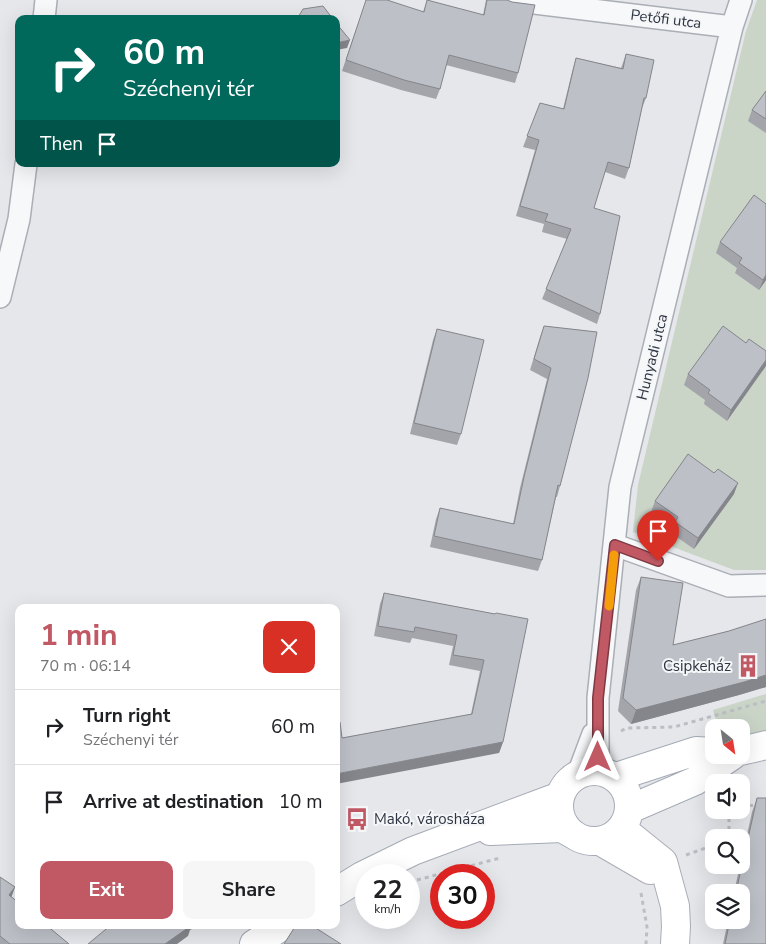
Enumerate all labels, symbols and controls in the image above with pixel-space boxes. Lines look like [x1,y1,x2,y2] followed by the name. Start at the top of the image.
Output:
[629,5,703,33] street label: Petőfi utca
[123,29,205,76] text: 60 m
[40,35,105,100] icon: right
[123,74,254,104] text: Széchenyi tér
[93,130,121,158] icon: arrive
[40,131,83,157] text: Then
[632,312,672,402] street label: Hunyadi utca
[637,510,679,561] pin
[644,517,672,545] icon: arrive
[40,615,118,656] text: 1 min
[263,621,315,673] button: close
[735,653,761,679] building icon: Csipkeház
[40,655,131,677] text: 70 m · 06:14
[663,656,731,676] place label: Csipkeház
[83,703,170,729] text: Turn right
[40,713,68,741] icon: right
[271,714,315,740] text: 60 m
[705,719,750,764] north arrow
[705,719,750,929] map controls
[83,729,178,751] text: Széchenyi tér
[571,730,623,782] position arrow
[705,774,750,819] button: sound
[40,788,68,816] icon: arrive
[83,789,264,815] text: Arrive at destination
[279,789,323,815] text: 10 m
[344,806,370,832] bus stop icon: Makó, városháza
[374,809,485,829] place label: Makó, városháza
[705,829,750,874] button: search
[40,861,173,919] button: Exit
[183,861,315,919] button: Share
[430,864,495,929] speed limit sign: 30
[372,873,403,907] text: 22
[705,884,750,929] button: layers
[374,901,401,917] text: km/h

